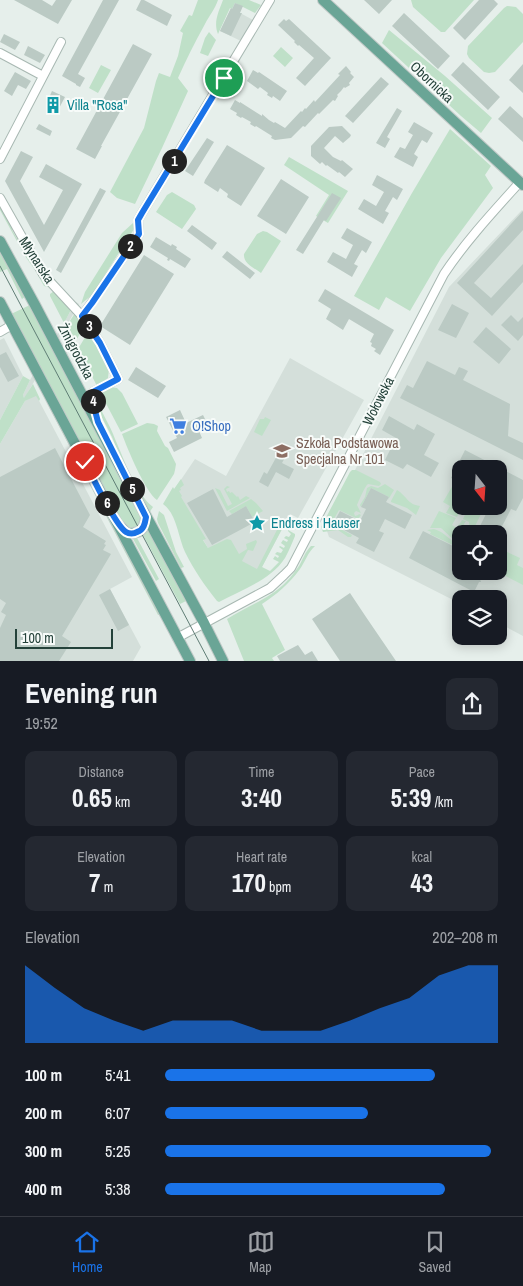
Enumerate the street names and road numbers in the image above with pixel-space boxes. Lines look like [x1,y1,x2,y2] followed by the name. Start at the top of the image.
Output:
[406,57,458,107] street label: Obornicka
[15,233,59,287] street label: Młynarska
[54,320,98,383] street label: Żmigrodzka
[358,373,398,428] street label: Wołowska

